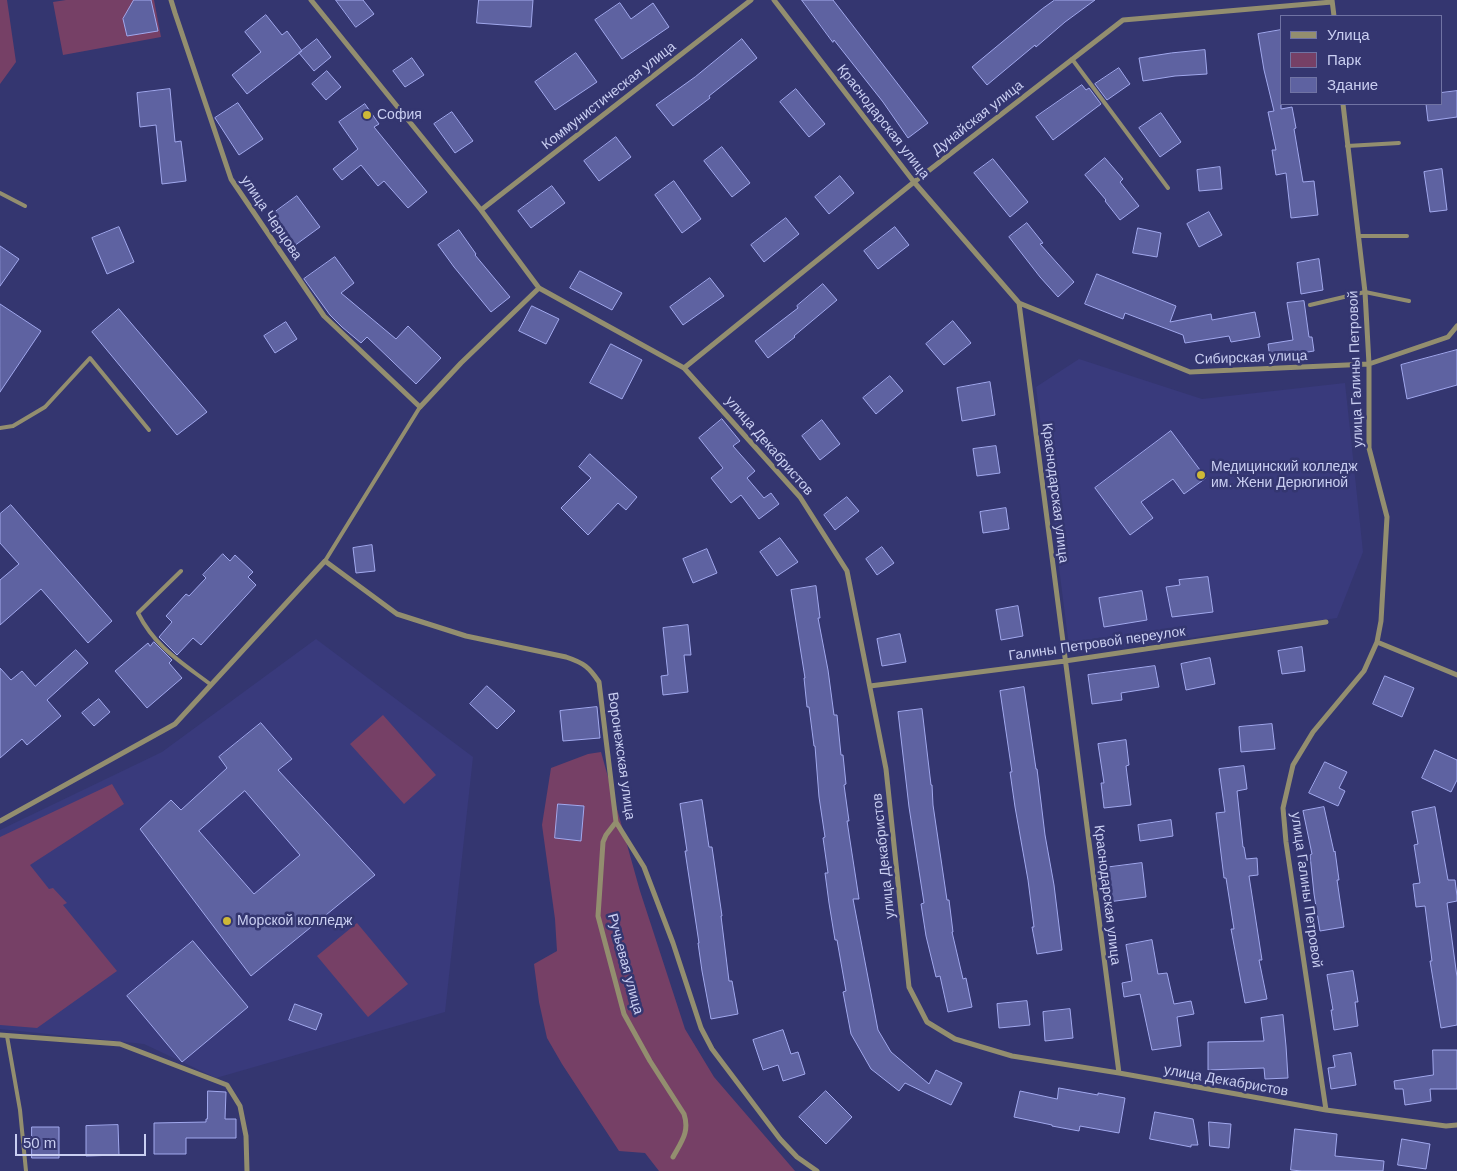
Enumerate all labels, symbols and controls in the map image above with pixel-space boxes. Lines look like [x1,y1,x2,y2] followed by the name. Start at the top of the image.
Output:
[1280,15,1442,105] legend
[1327,26,1370,43] text: Улица
[539,38,679,154] street label: Коммунистическая улица
[1327,51,1361,68] text: Парк
[833,61,933,183] street label: Краснодарская улица
[1327,76,1378,93] text: Здание
[929,77,1027,159] street label: Дунайская улица
[377,107,422,123] place label: София
[361,109,373,121] marker: София
[237,173,305,263] street label: улица Черцова
[1345,290,1367,448] street label: улица Галины Петровой
[1194,348,1308,368] street label: Сибирская улица
[721,393,817,499] street label: улица Декабристов
[1038,422,1072,564] street label: Краснодарская улица
[1211,459,1358,492] place label: Медицинский колледж им. Жени Дерюгиной
[1195,469,1207,481] marker: Медицинский колледж им. Жени Дерюгиной
[1008,623,1186,665] street label: Галины Петровой переулок
[604,691,638,821] street label: Воронежская улица
[869,792,899,920] street label: улица Декабристов
[1287,811,1325,969] street label: улица Галины Петровой
[1090,824,1124,966] street label: Краснодарская улица
[603,912,647,1016] street label: Ручьевая улица
[237,913,352,929] place label: Морской колледж
[221,915,233,927] marker: Морской колледж
[1163,1062,1289,1100] street label: улица Декабристов
[18,1124,149,1156] scale bar
[23,1134,56,1151] text: 50 m

